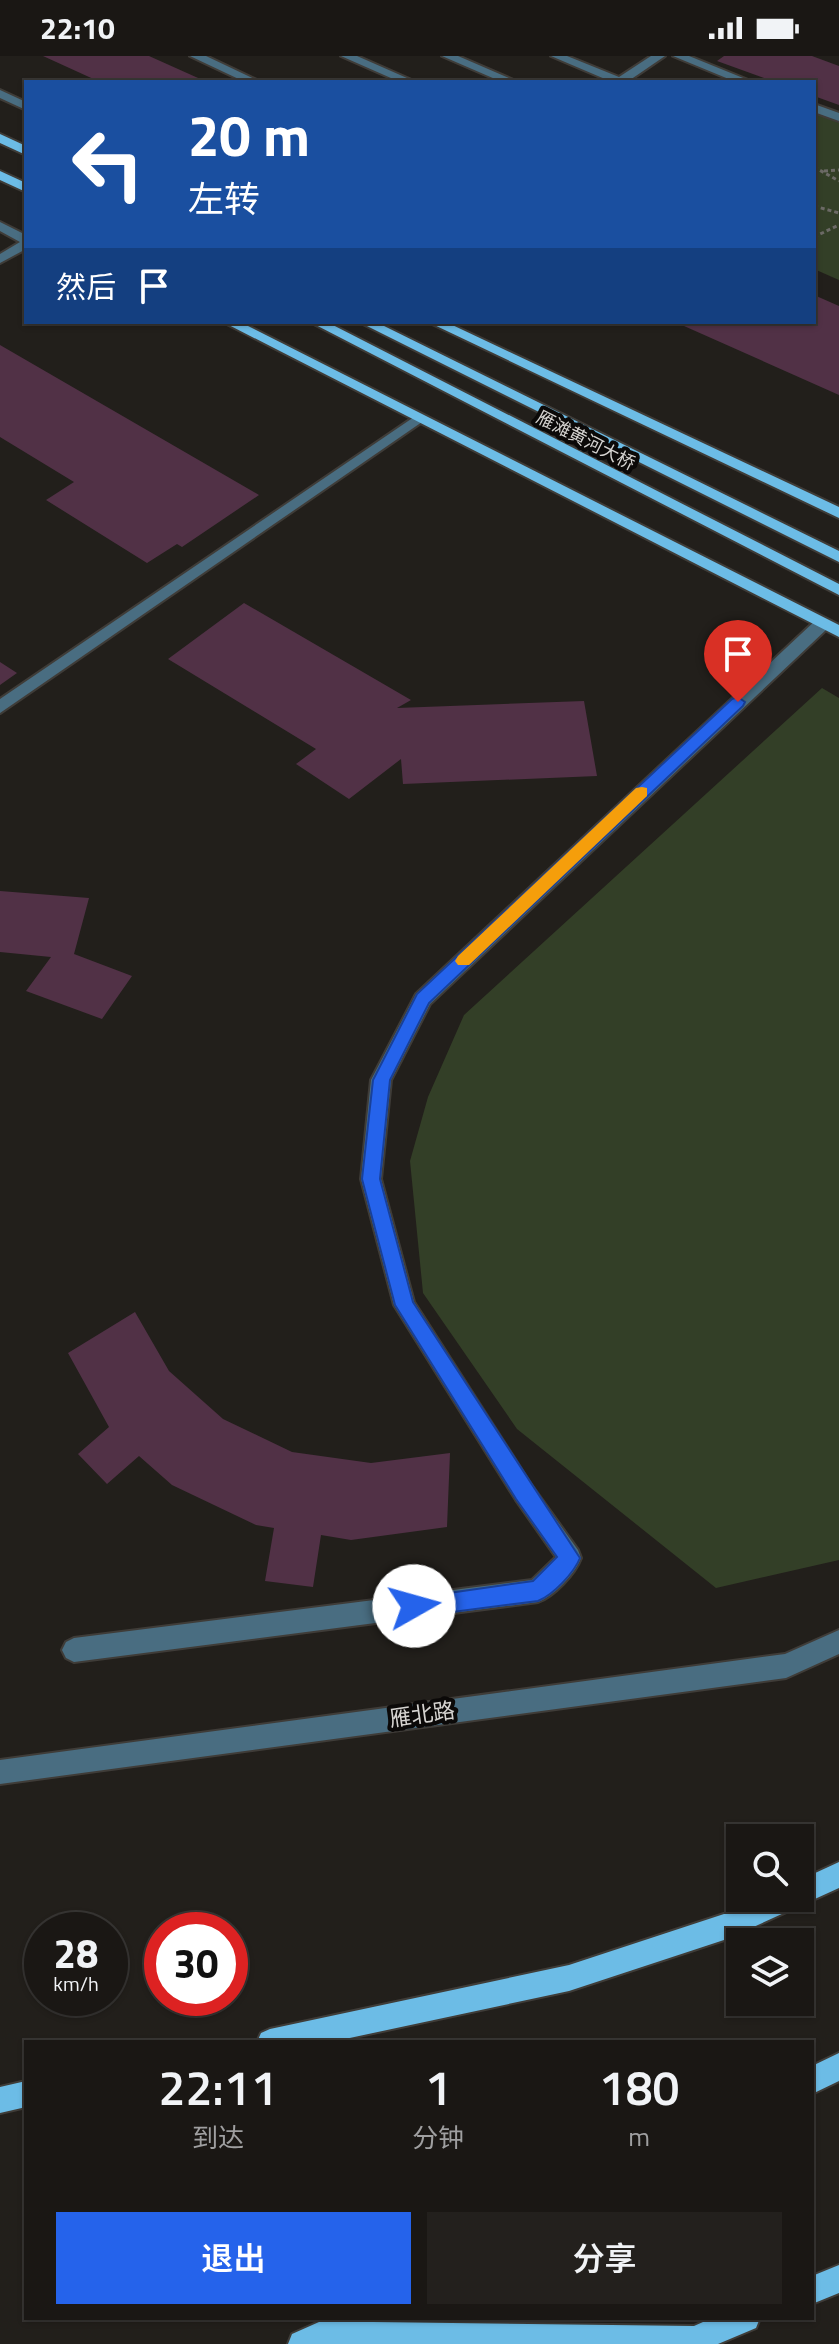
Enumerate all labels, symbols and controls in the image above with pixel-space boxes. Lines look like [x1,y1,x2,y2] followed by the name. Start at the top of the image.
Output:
[40,5,115,51] text: 22:10
[188,93,310,178] text: 20 m
[56,112,160,216] icon: left
[188,171,260,226] text: 左转
[56,264,116,310] text: 然后
[132,264,176,308] icon: arrive
[532,403,640,477] street label: 雁滩黄河大桥
[704,620,772,702] pin
[716,632,760,676] icon: arrive
[372,1564,456,1648] position arrow
[387,1693,457,1735] street label: 雁北路
[726,1824,814,2016] map controls
[726,1824,814,1912] button: search
[144,1912,248,2016] speed limit sign: 30
[54,1923,98,1984] text: 28
[726,1928,814,2016] button: layers
[53,1968,99,1999] text: km/h
[159,2051,278,2124] text: 22:11
[425,2051,452,2124] text: 1
[599,2051,679,2124] text: 180
[628,2117,650,2156] text: m
[192,2118,244,2157] text: 到达
[412,2118,464,2157] text: 分钟
[56,2212,411,2304] button: 退出
[427,2212,782,2304] button: 分享

